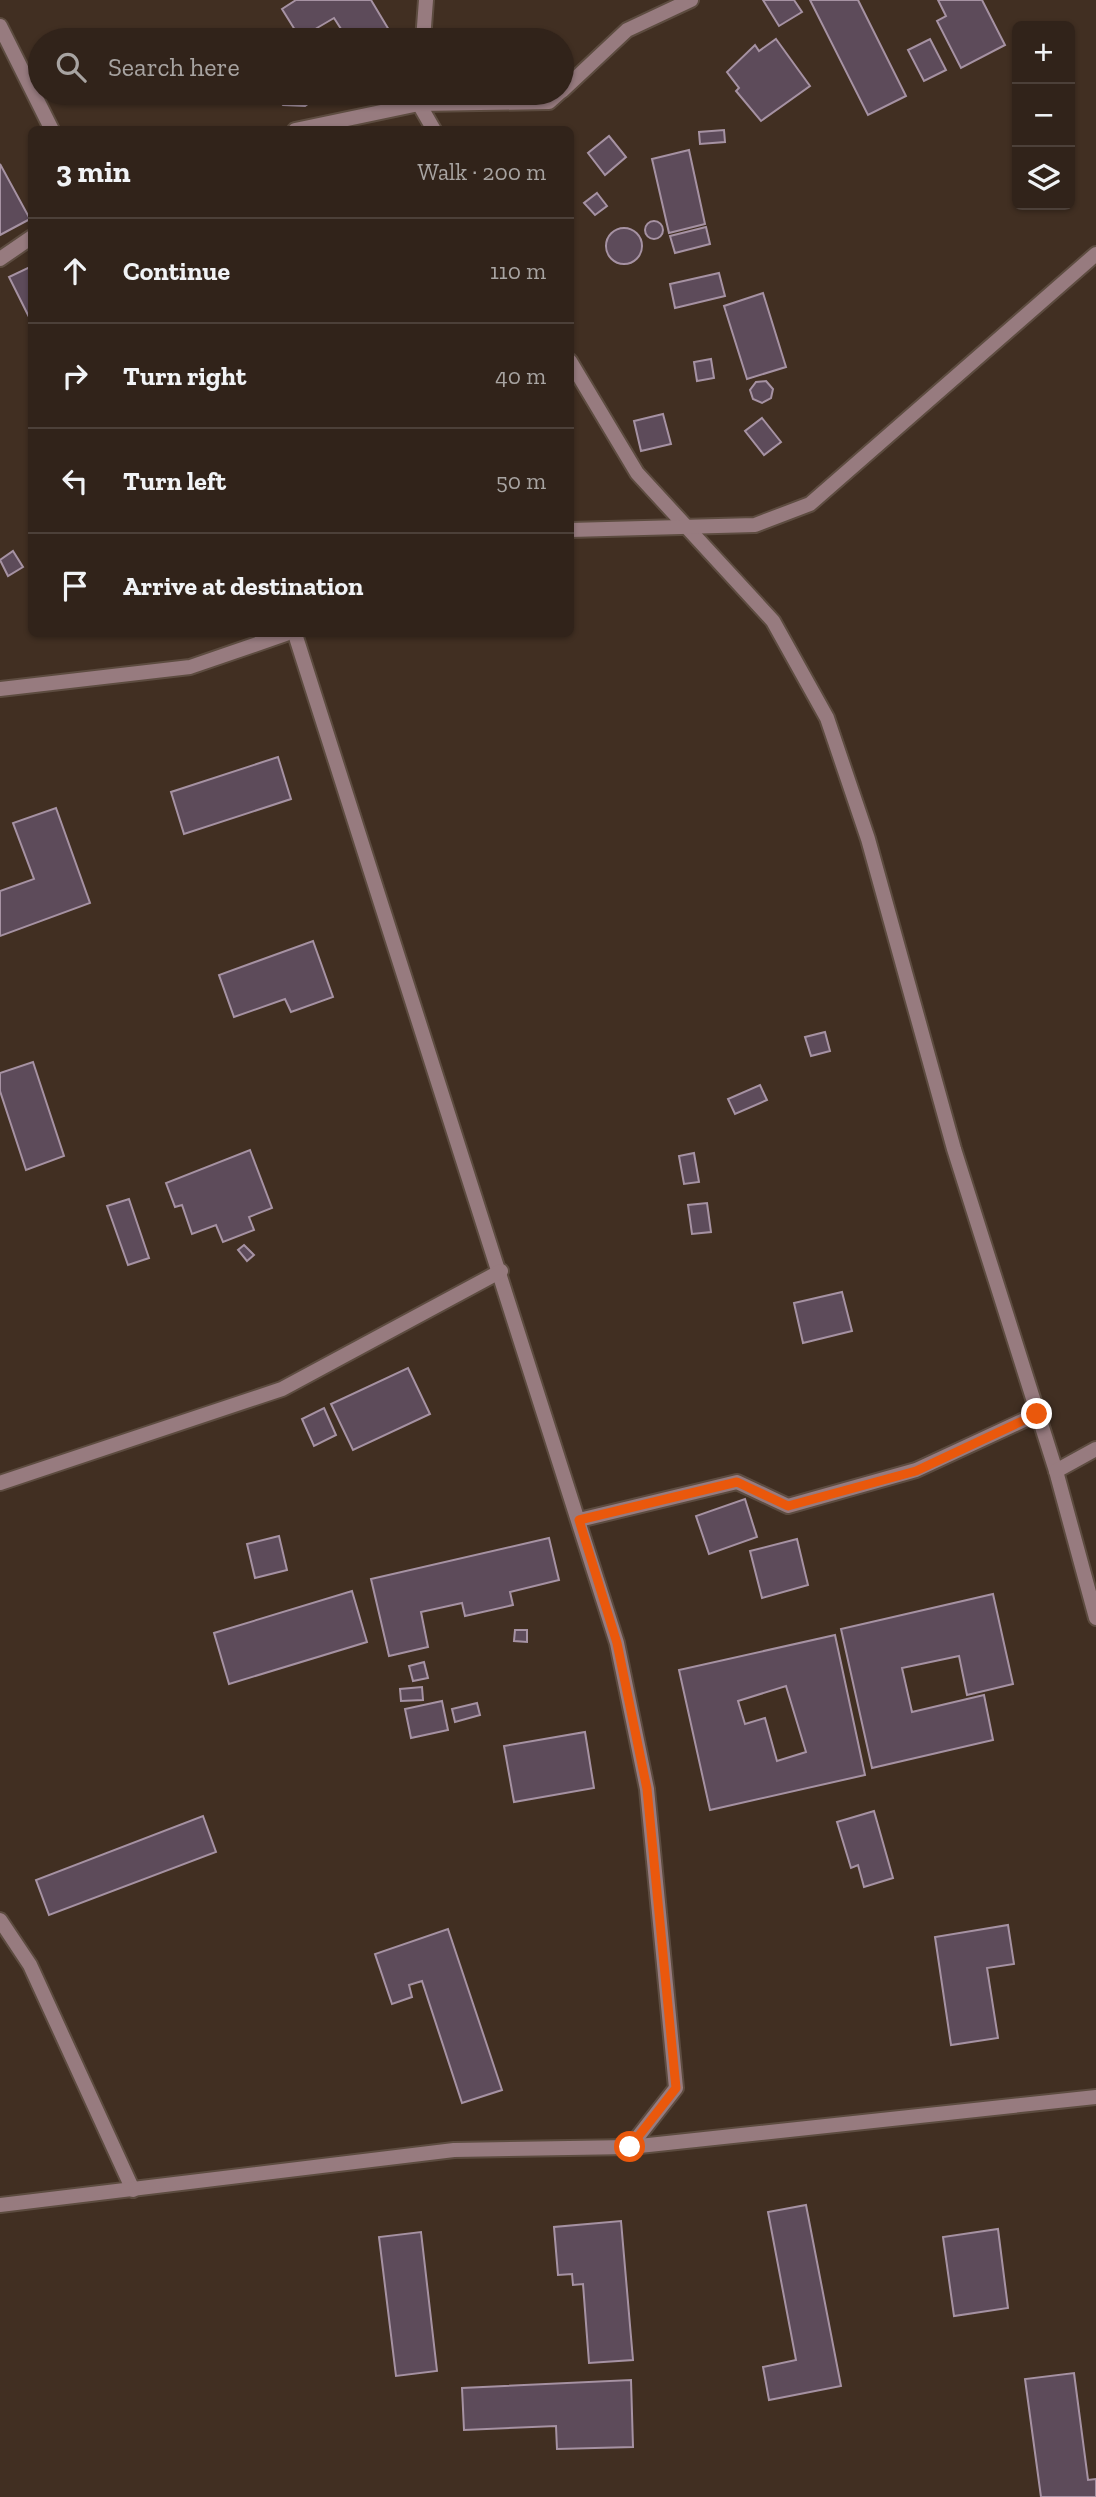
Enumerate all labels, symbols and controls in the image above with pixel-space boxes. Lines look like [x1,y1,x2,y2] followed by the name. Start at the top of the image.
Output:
[1012,21,1075,210] map controls
[1012,21,1075,84] button: +
[28,28,574,105] search box
[52,48,90,86] icon: search
[108,51,240,83] text: Search here
[1012,84,1075,147] button: −
[1012,147,1075,210] button: layers
[56,154,131,190] text: 3 min
[417,158,546,186] text: Walk · 200 m
[56,252,94,290] icon: ahead
[123,255,230,287] text: Continue
[490,257,546,285] text: 110 m
[56,357,94,395] icon: right
[123,360,246,392] text: Turn right
[495,362,546,390] text: 40 m
[56,462,94,500] icon: left
[123,465,226,497] text: Turn left
[496,467,546,495] text: 50 m
[56,567,94,605] icon: arrive
[123,570,363,602] text: Arrive at destination
[1021,1398,1052,1429] route end
[614,2131,645,2162] route start

